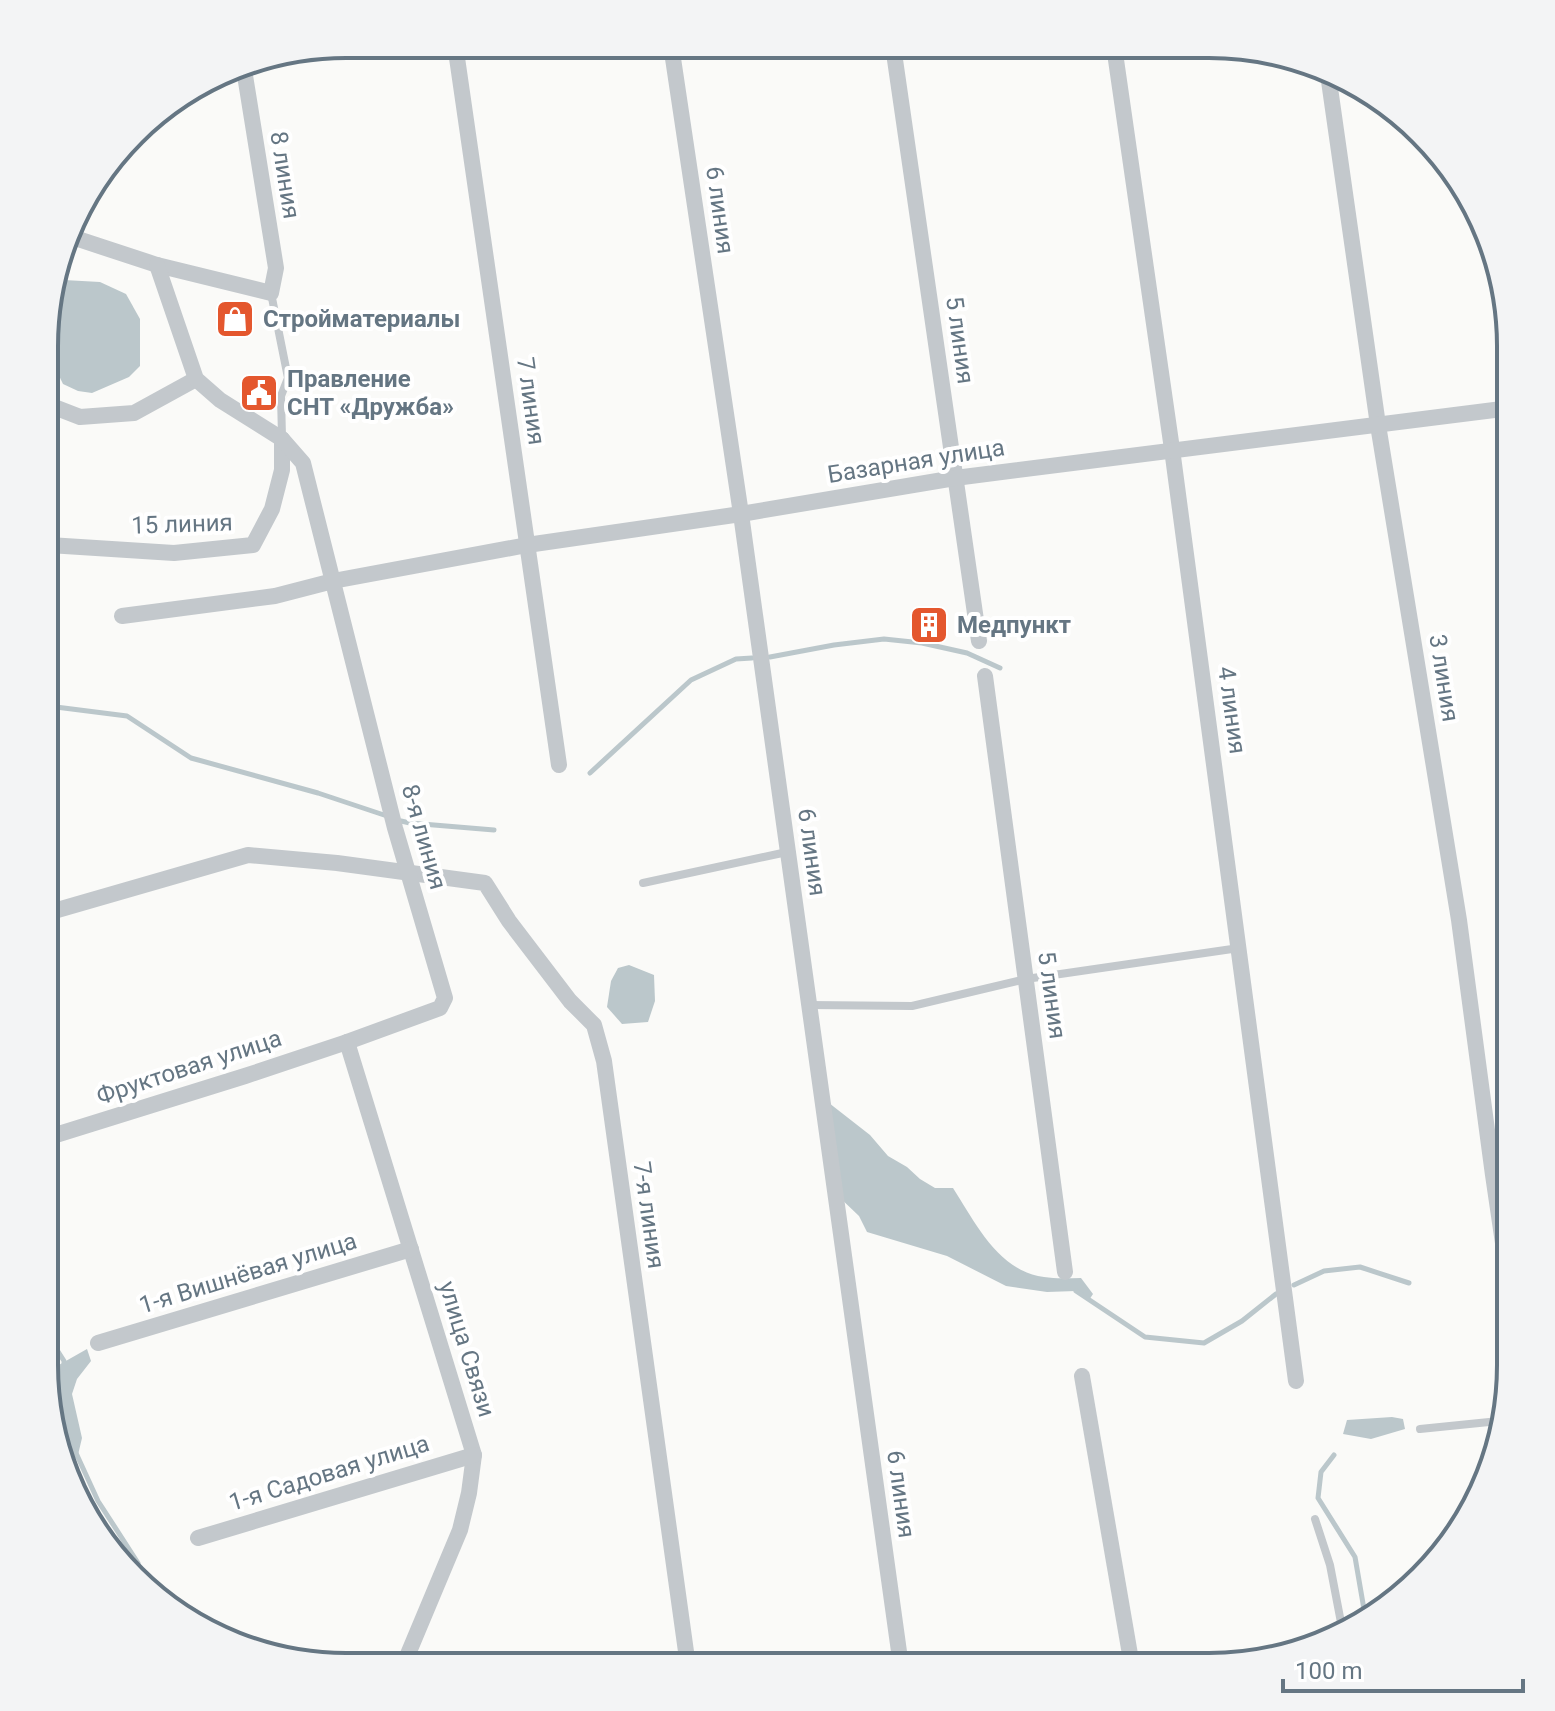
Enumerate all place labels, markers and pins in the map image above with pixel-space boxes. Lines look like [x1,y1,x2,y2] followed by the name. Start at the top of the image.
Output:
[214,298,256,340] shop icon: Стройматериалы
[263,305,460,333] place label: Стройматериалы
[287,365,454,421] place label: Правление СНТ «Дружба»
[238,372,280,414] public building icon: Правление СНТ «Дружба»
[908,604,950,646] building icon: Медпункт
[957,611,1071,639] place label: Медпункт

